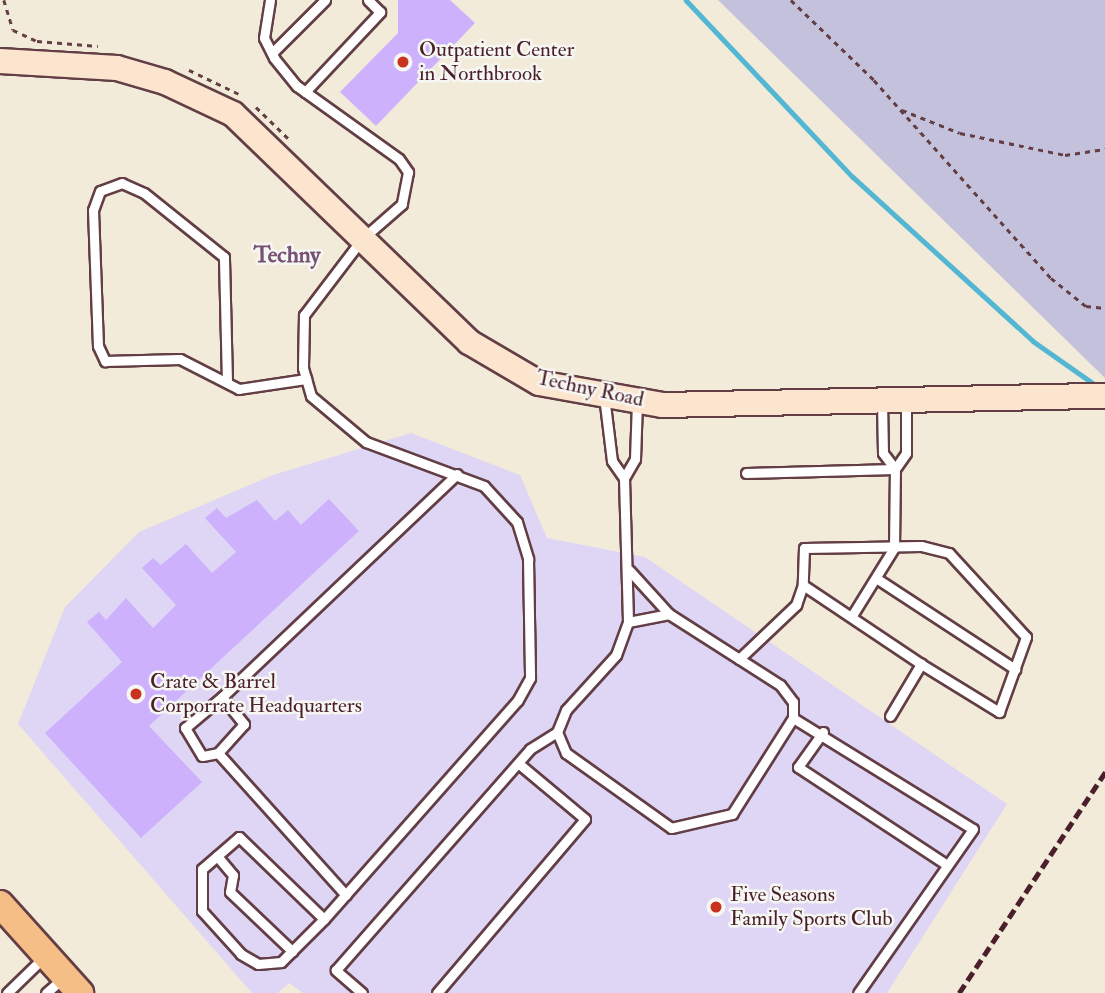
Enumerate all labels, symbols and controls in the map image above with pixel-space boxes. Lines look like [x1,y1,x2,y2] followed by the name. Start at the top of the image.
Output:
[419,37,574,87] place label: Outpatient Center in Northbrook
[393,52,413,72] marker: Outpatient Center in Northbrook
[254,241,320,269] district label: Techny
[534,365,646,413] street label: Techny Road
[150,669,362,719] place label: Crate & Barrel Corporrate Headquarters
[128,686,144,702] marker: Crate & Barrel Corporrate Headquarters
[730,882,893,932] place label: Five Seasons Family Sports Club
[708,899,724,915] marker: Five Seasons Family Sports Club

